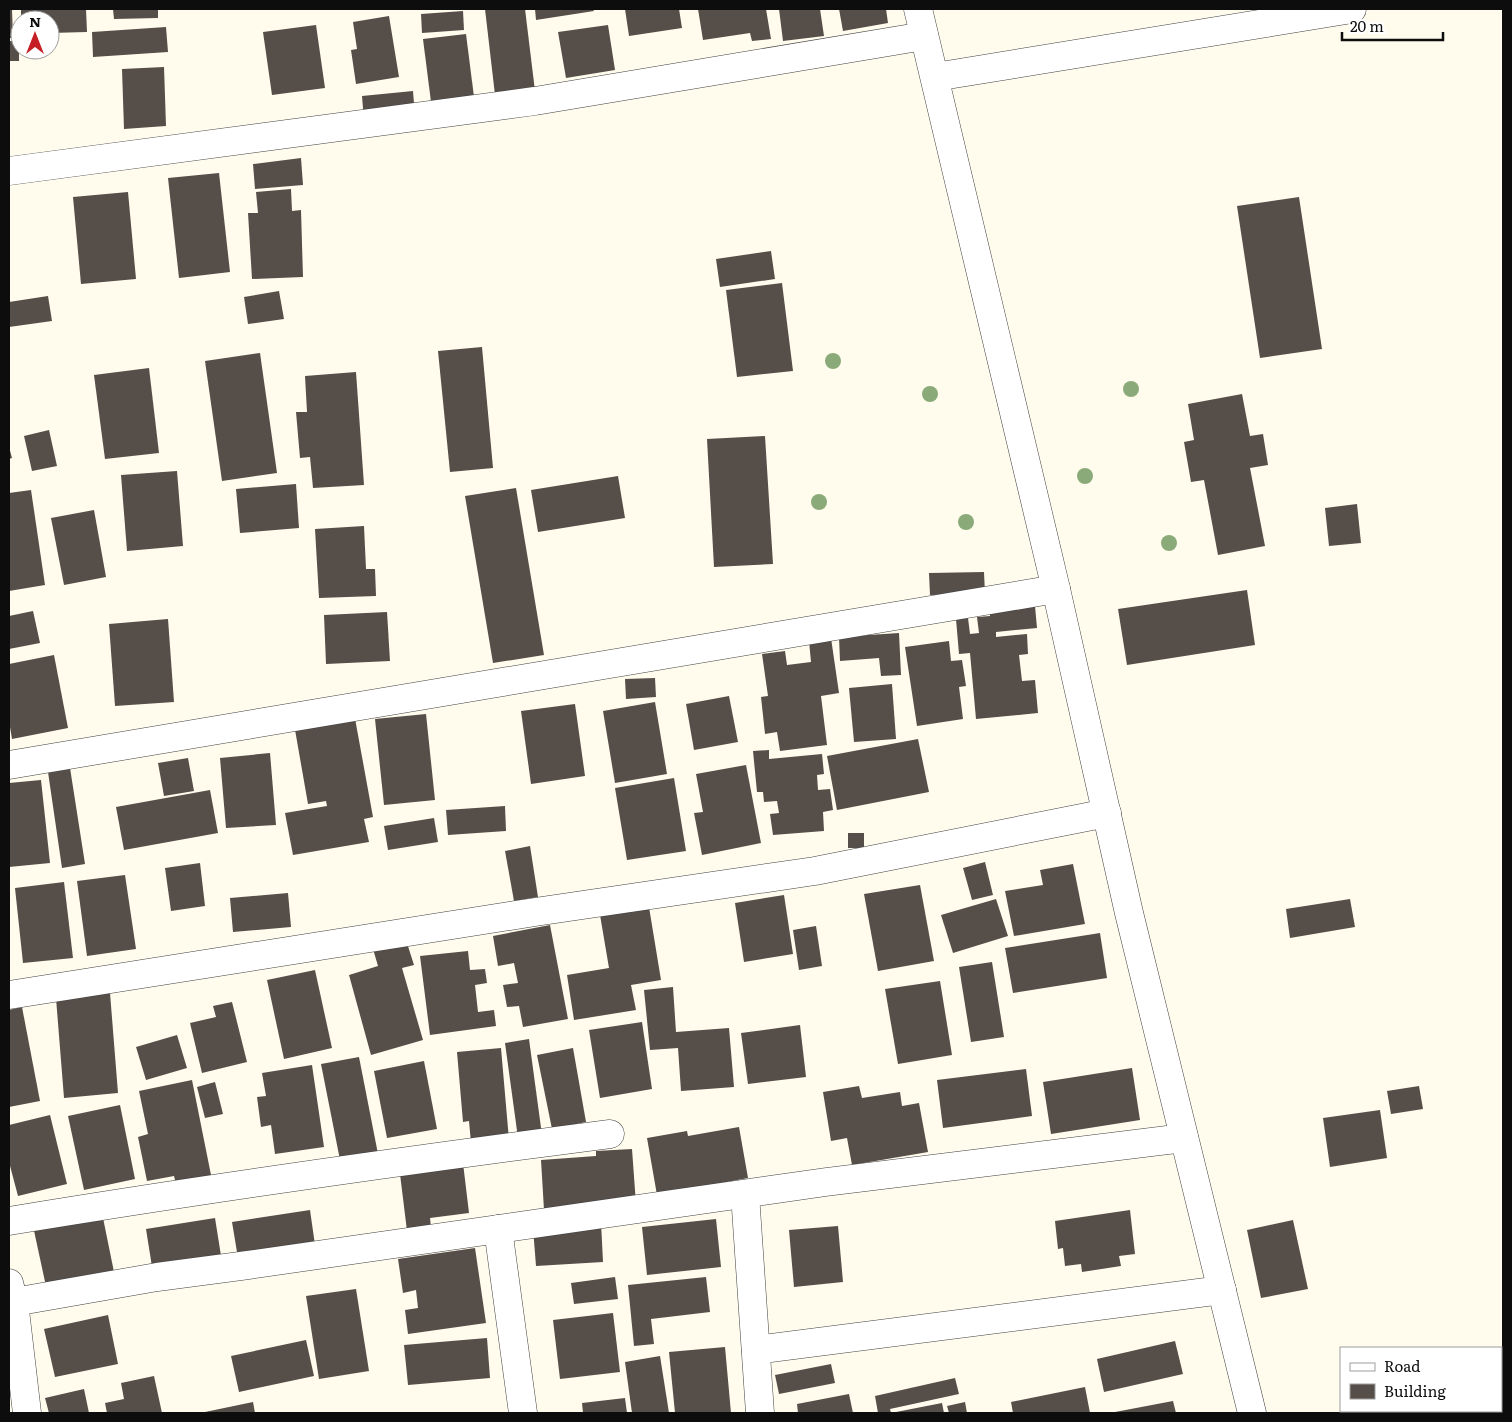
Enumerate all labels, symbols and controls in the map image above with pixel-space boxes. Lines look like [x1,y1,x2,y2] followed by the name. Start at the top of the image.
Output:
[10,10,60,60] north arrow
[1342,10,1443,42] scale bar
[29,11,41,31] text: N
[1350,14,1384,37] text: 20 m
[1340,1347,1502,1412] legend
[1384,1354,1420,1377] text: Road
[1384,1379,1446,1402] text: Building

